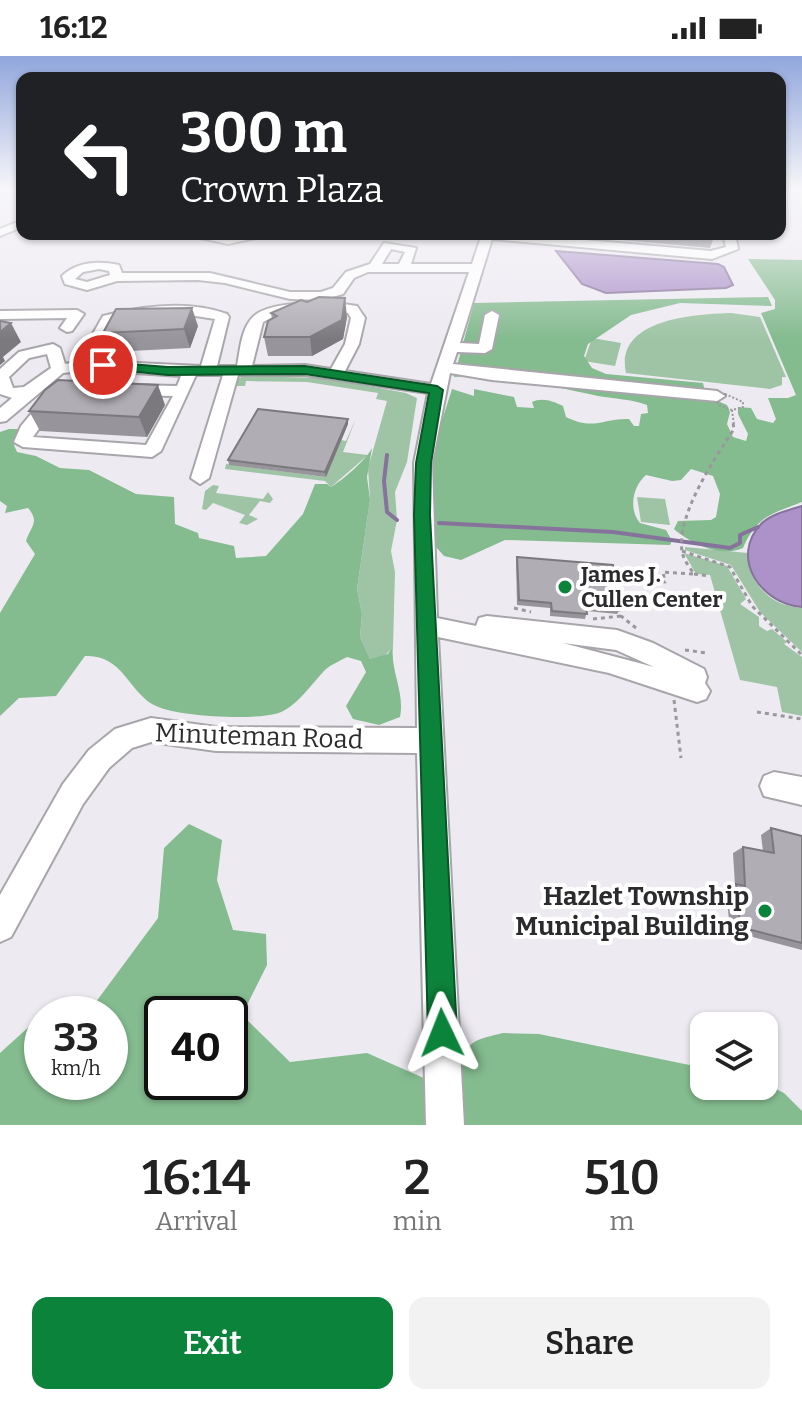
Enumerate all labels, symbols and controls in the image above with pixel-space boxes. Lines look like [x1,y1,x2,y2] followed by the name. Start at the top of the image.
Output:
[40,10,108,46] text: 16:12
[180,100,347,167] text: 300 m
[48,104,152,208] icon: left
[180,168,383,212] text: Crown Plaza
[69,331,137,399] pin
[81,343,125,387] icon: arrive
[580,561,723,613] place label: James J. Cullen Center
[556,578,574,596] marker: James J. Cullen Center
[154,717,364,756] street label: Minuteman Road
[515,881,749,942] place label: Hazlet Township Municipal Building
[756,902,774,920] marker: Hazlet Township Municipal Building
[400,991,484,1075] position arrow
[144,996,248,1100] speed limit sign: 40
[690,1012,778,1100] map controls
[690,1012,778,1100] button: layers
[53,1014,99,1062] text: 33
[51,1056,101,1080] text: km/h
[142,1149,251,1207] text: 16:14
[404,1149,431,1207] text: 2
[584,1149,660,1207] text: 510
[155,1206,238,1237] text: Arrival
[393,1206,442,1237] text: min
[609,1206,634,1237] text: m
[32,1297,393,1389] button: Exit
[409,1297,770,1389] button: Share

